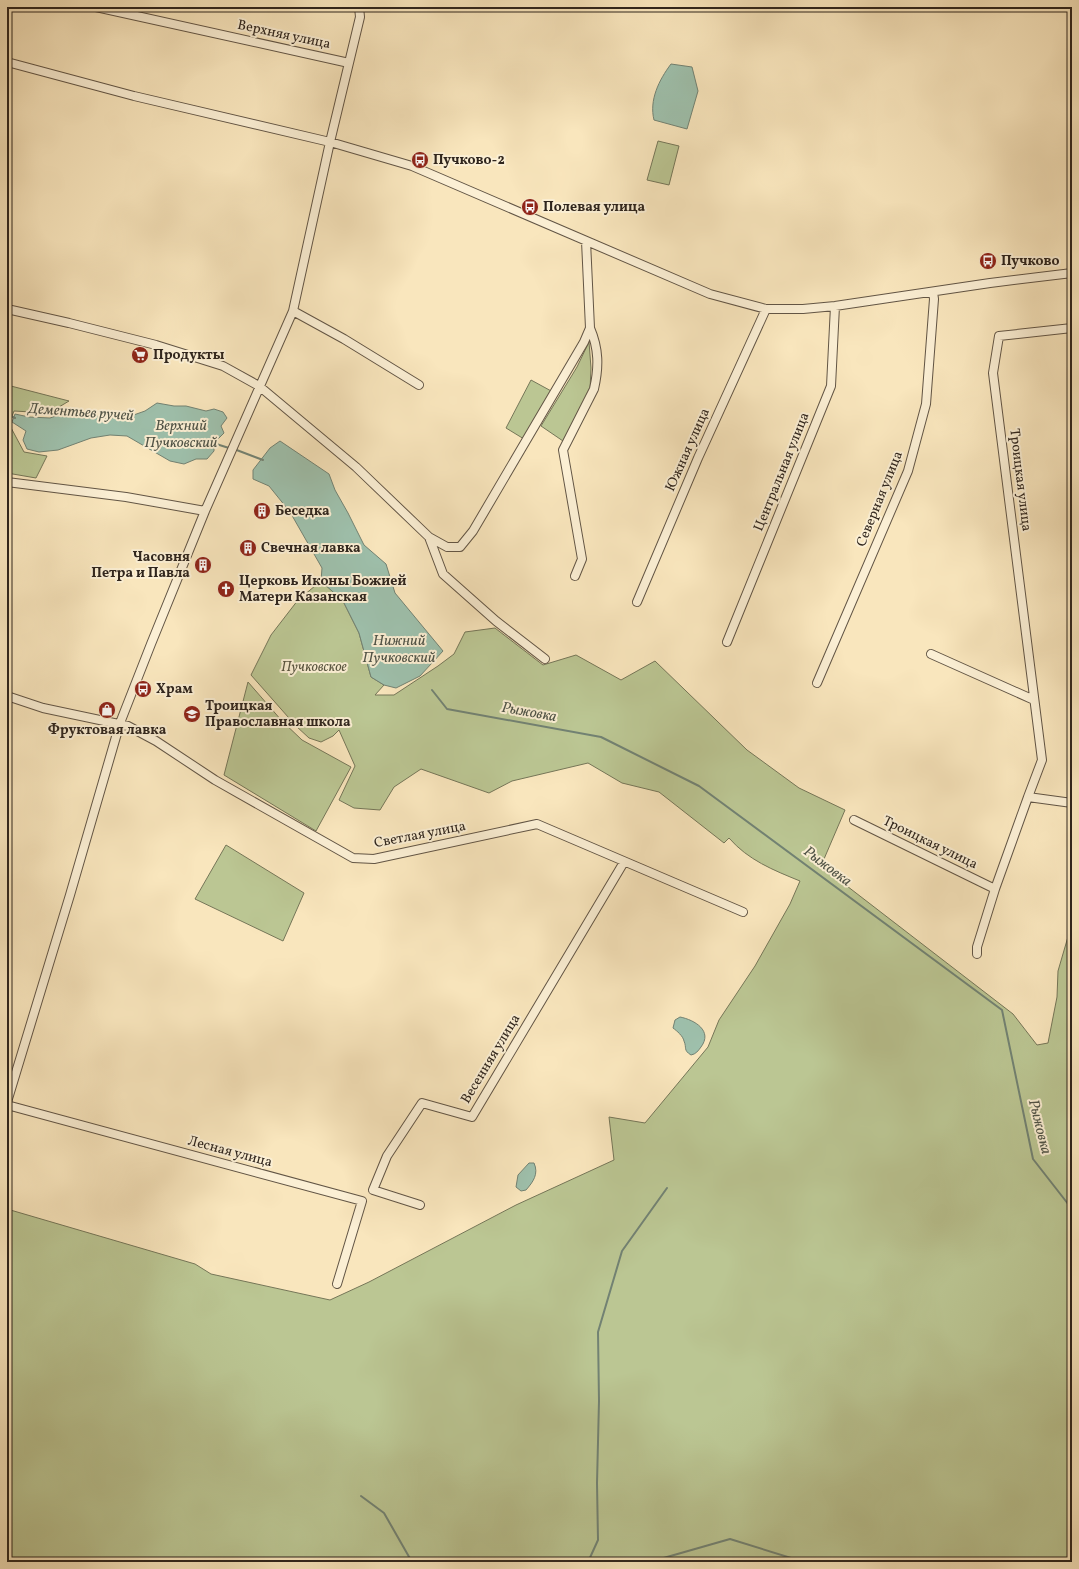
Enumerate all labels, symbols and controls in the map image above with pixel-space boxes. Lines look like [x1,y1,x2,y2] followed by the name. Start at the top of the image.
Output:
[236,16,332,54] street label: Верхняя улица
[410,150,430,170] bus stop icon: Пучково-2
[433,151,505,170] place label: Пучково-2
[520,197,540,217] bus stop icon: Полевая улица
[543,198,645,217] place label: Полевая улица
[978,251,998,271] bus stop icon: Пучково
[1001,252,1060,271] place label: Пучково
[130,345,150,365] supermarket icon: Продукты
[153,346,225,365] place label: Продукты
[27,399,135,427] water label: Дементьев ручей
[661,405,715,495] street label: Южная улица
[749,410,815,534] street label: Центральная улица
[145,416,218,454] water label: Верхний Пучковский
[1004,428,1036,532] street label: Троицкая улица
[852,448,908,550] street label: Северная улица
[252,501,272,521] building icon: Беседка
[275,502,330,521] place label: Беседка
[238,538,258,558] building icon: Свечная лавка
[261,539,361,558] place label: Свечная лавка
[91,548,190,583] place label: Часовня Петра и Павла
[193,555,213,575] building icon: Часовня Петра и Павла
[239,572,406,607] place label: Церковь Иконы Божией Матери Казанская
[216,579,236,599] church icon: Церковь Иконы Божией Матери Казанская
[363,631,436,669] water label: Нижний Пучковский
[281,658,347,677] park label: Пучковское
[133,679,153,699] bus stop icon: Храм
[156,680,193,699] place label: Храм
[205,697,351,732] place label: Троицкая Православная школа
[500,698,558,728] water label: Рыжовка
[97,700,117,720] shop icon: Фруктовая лавка
[182,704,202,724] school or university icon: Троицкая Православная школа
[48,721,167,740] place label: Фруктовая лавка
[879,812,981,874] street label: Троицкая улица
[372,817,468,853] street label: Светлая улица
[798,842,856,892] water label: Рыжовка
[457,1011,525,1107] street label: Весенняя улица
[1022,1097,1056,1157] water label: Рыжовка
[186,1132,274,1172] street label: Лесная улица

